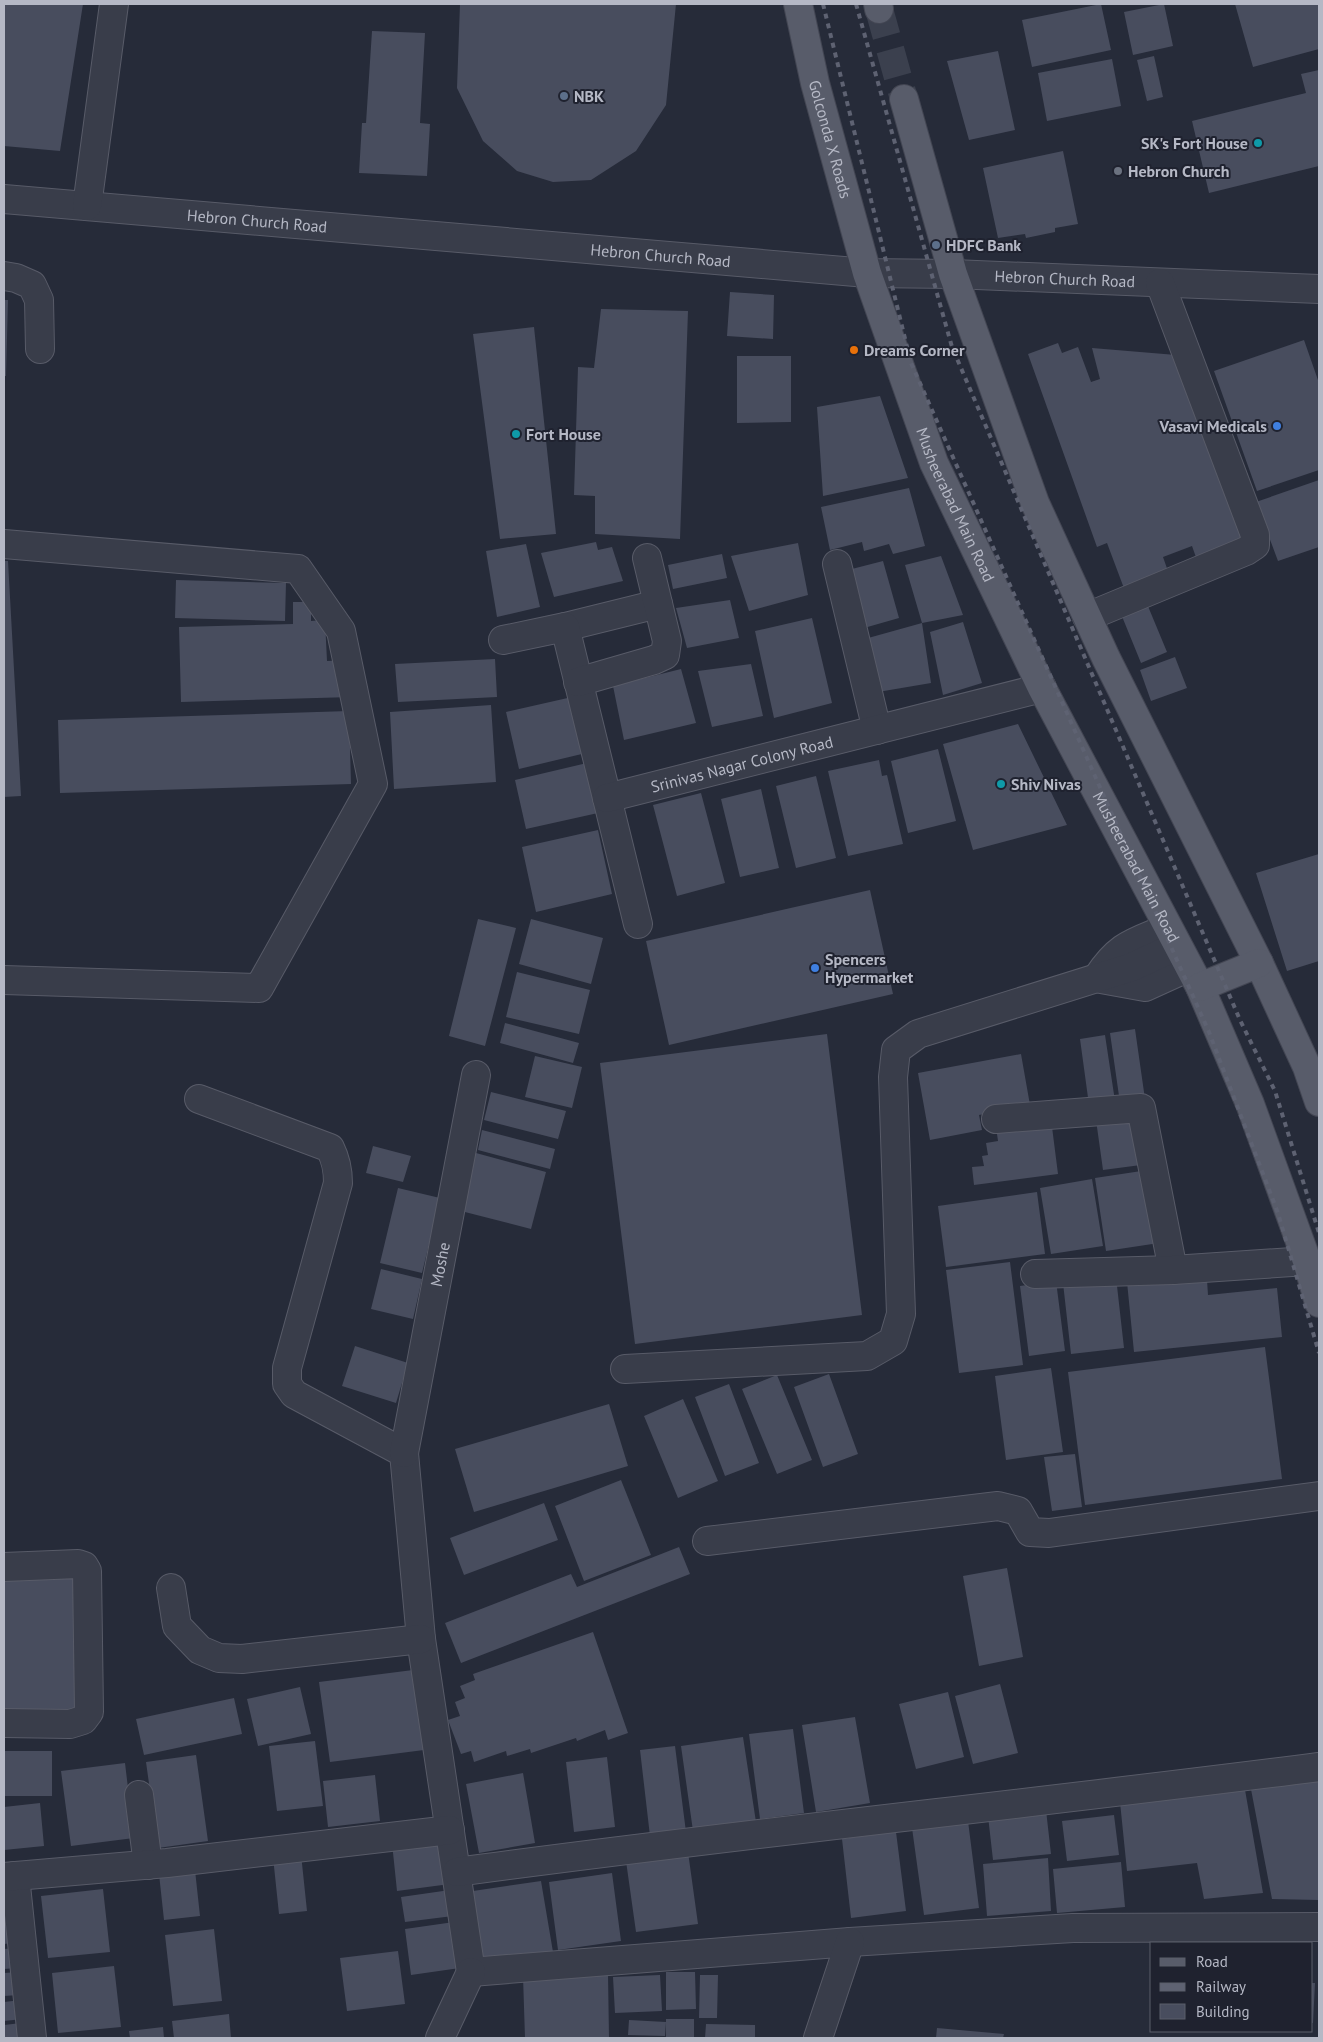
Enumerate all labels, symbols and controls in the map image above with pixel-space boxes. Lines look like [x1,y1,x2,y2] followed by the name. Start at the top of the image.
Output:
[805,78,856,201] street label: Golconda X Roads
[574,86,604,106] place label: NBK
[558,90,570,102] marker: NBK
[1141,133,1248,153] place label: SK's Fort House
[1252,137,1264,149] marker: SK's Fort House
[1128,161,1229,181] place label: Hebron Church
[1112,165,1124,177] marker: Hebron Church
[186,205,328,237] street label: Hebron Church Road
[946,235,1021,255] place label: HDFC Bank
[590,239,732,271] street label: Hebron Church Road
[930,239,942,251] marker: HDFC Bank
[994,266,1135,291] street label: Hebron Church Road
[864,340,965,360] place label: Dreams Corner
[848,344,860,356] marker: Dreams Corner
[1158,416,1267,436] place label: Vasavi Medicals
[1271,420,1283,432] marker: Vasavi Medicals
[526,424,601,444] place label: Fort House
[912,425,999,585] street label: Musheerabad Main Road
[510,428,522,440] marker: Fort House
[649,731,835,797] street label: Srinivas Nagar Colony Road
[1011,774,1081,794] place label: Shiv Nivas
[995,778,1007,790] marker: Shiv Nivas
[1088,788,1184,945] street label: Musheerabad Main Road
[825,949,914,987] place label: Spencers Hypermarket
[809,962,821,974] marker: Spencers Hypermarket
[426,1240,454,1288] street label: Moshe
[1150,1942,1313,2032] legend
[1196,1952,1228,1971] text: Road
[1196,1977,1246,1996] text: Railway
[1196,2002,1250,2021] text: Building

